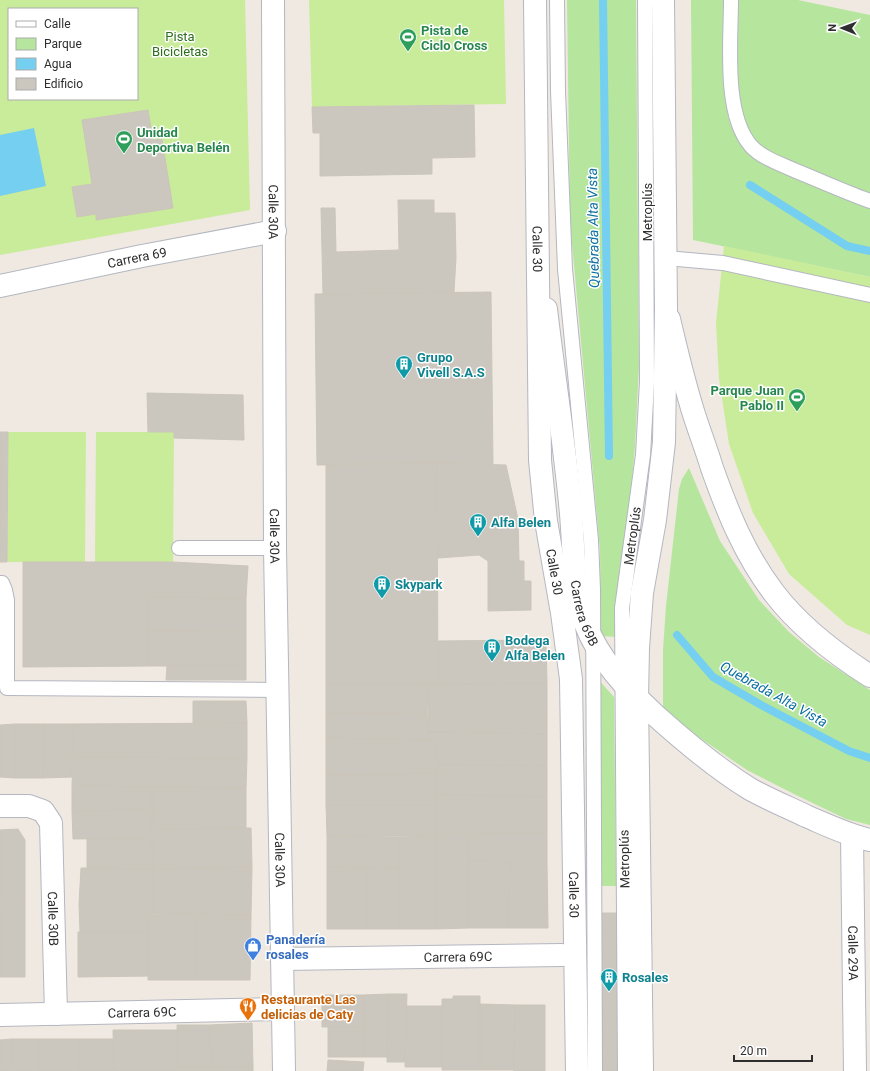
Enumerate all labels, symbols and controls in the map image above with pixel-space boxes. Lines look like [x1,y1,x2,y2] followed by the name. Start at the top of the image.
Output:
[8,8,138,100] legend
[822,8,862,48] north arrow
[44,17,71,31] text: Calle
[421,23,488,53] place label: Pista de Ciclo Cross
[826,24,839,32] text: N
[398,27,418,52] sports icon: Pista de Ciclo Cross
[152,29,208,59] park label: Pista Bicicletas
[44,37,82,51] text: Parque
[44,57,72,71] text: Agua
[44,77,83,91] text: Edificio
[137,125,230,155] place label: Unidad Deportiva Belén
[114,129,134,154] sports icon: Unidad Deportiva Belén
[584,168,602,288] water label: Quebrada Alta Vista
[640,182,655,241] street label: Metroplús
[266,184,281,240] street label: Calle 30A
[529,226,545,272] street label: Calle 30
[106,245,168,271] street label: Carrera 69
[417,350,485,380] place label: Grupo Vivell S.A.S
[394,354,414,379] building icon: Grupo Vivell S.A.S
[710,383,784,413] place label: Parque Juan Pablo II
[787,387,807,412] sports icon: Parque Juan Pablo II
[621,505,644,566] street label: Metroplús
[267,508,282,564] street label: Calle 30A
[468,512,488,537] building icon: Alfa Belen
[491,515,551,530] place label: Alfa Belen
[543,548,566,596] street label: Calle 30
[372,574,392,599] building icon: Skypark
[395,577,444,592] place label: Skypark
[568,579,602,649] street label: Carrera 69B
[505,633,565,663] place label: Bodega Alfa Belen
[482,637,502,662] building icon: Bodega Alfa Belen
[718,658,830,730] water label: Quebrada Alta Vista
[616,829,633,888] street label: Metroplús
[272,832,288,888] street label: Calle 30A
[566,871,582,918] street label: Calle 30
[45,891,61,946] street label: Calle 30B
[845,925,861,981] street label: Calle 29A
[266,932,325,962] place label: Panadería rosales
[243,936,263,961] shop icon: Panadería rosales
[424,949,492,965] street label: Carrera 69C
[599,967,619,992] building icon: Rosales
[622,970,669,985] place label: Rosales
[261,992,356,1022] place label: Restaurante Las delicias de Caty
[238,996,258,1021] restaurant icon: Restaurante Las delicias de Caty
[107,1004,176,1021] street label: Carrera 69C
[734,1037,812,1063] scale bar
[740,1044,767,1058] text: 20 m

